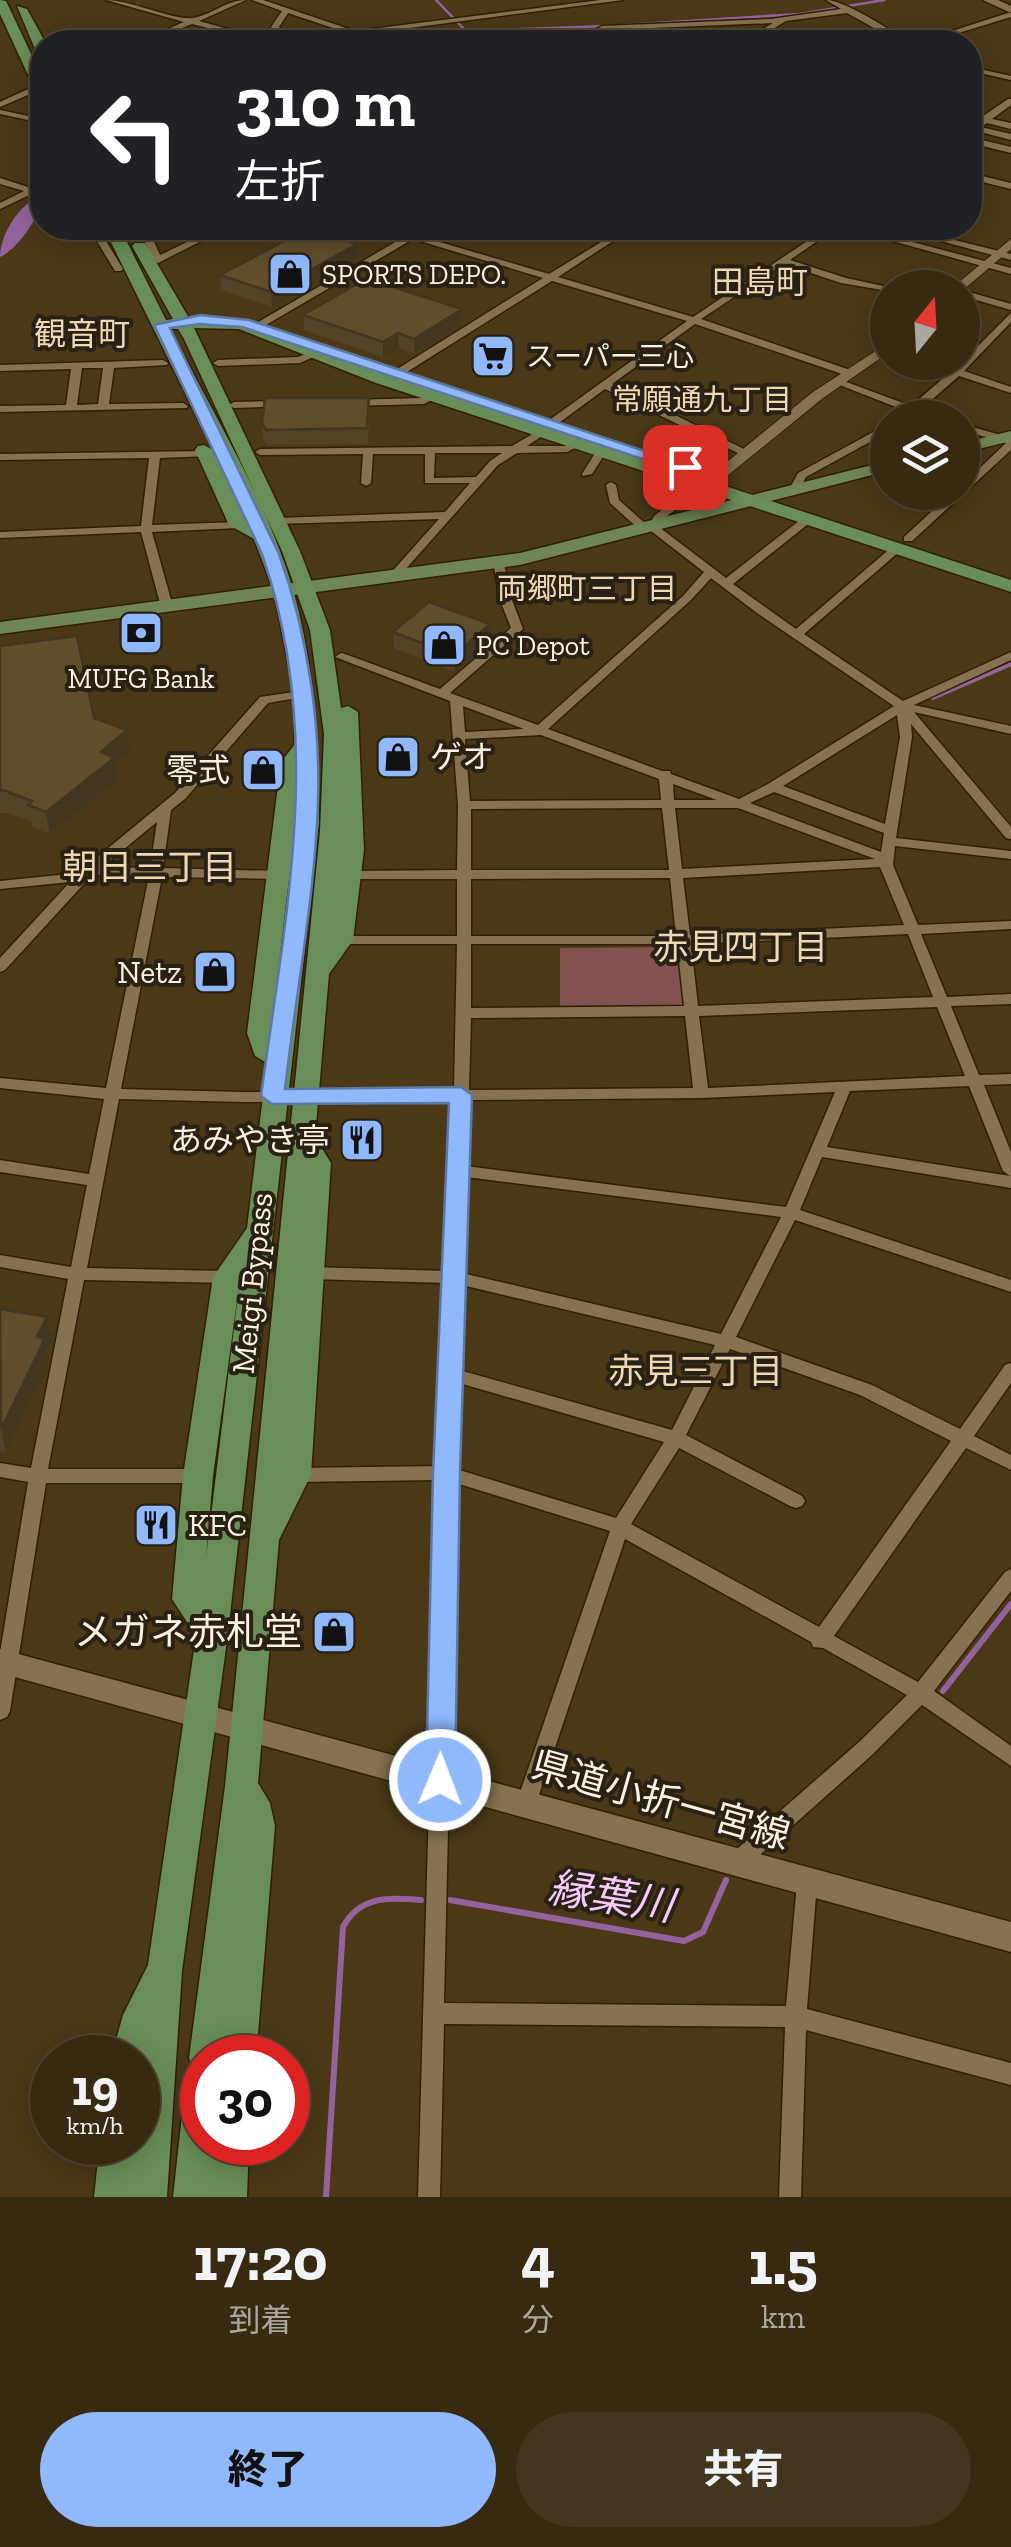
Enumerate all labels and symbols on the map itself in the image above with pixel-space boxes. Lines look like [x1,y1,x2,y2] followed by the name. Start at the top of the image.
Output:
[267,251,313,297] shop icon: SPORTS DEPO.
[322,258,506,291] place label: SPORTS DEPO.
[712,263,808,301] district label: 田島町
[870,270,980,380] north arrow
[34,315,130,353] district label: 観音町
[470,333,516,379] supermarket icon: スーパー三心
[526,340,694,373] place label: スーパー三心
[612,382,792,418] district label: 常願通九丁目
[643,425,728,510] pin
[497,571,677,607] district label: 両郷町三丁目
[118,610,164,656] bank icon: MUFG Bank
[421,622,467,668] shop icon: PC Depot
[476,629,590,662] place label: PC Depot
[67,662,215,695] place label: MUFG Bank
[375,734,421,780] shop icon: ゲオ
[430,738,494,776] place label: ゲオ
[240,747,286,793] shop icon: 零式
[166,751,230,789] place label: 零式
[62,846,238,888] district label: 朝日三丁目
[653,926,829,968] district label: 赤見四丁目
[192,949,238,995] shop icon: Netz
[117,953,182,991] place label: Netz
[339,1117,385,1163] restaurant icon: あみやき亭
[170,1121,330,1159] place label: あみやき亭
[224,1191,280,1375] street label: Meigi Bypass
[608,1350,784,1392] district label: 赤見三丁目
[133,1502,179,1548] restaurant icon: KFC
[188,1506,247,1544] place label: KFC
[74,1609,302,1655] place label: メガネ赤札堂
[311,1609,357,1655] shop icon: メガネ赤札堂
[388,1728,492,1832] position arrow
[527,1741,795,1859] street label: 県道小折一宮線
[545,1861,681,1932] water label: 縁葉川
[180,2035,310,2165] speed limit sign: 30

